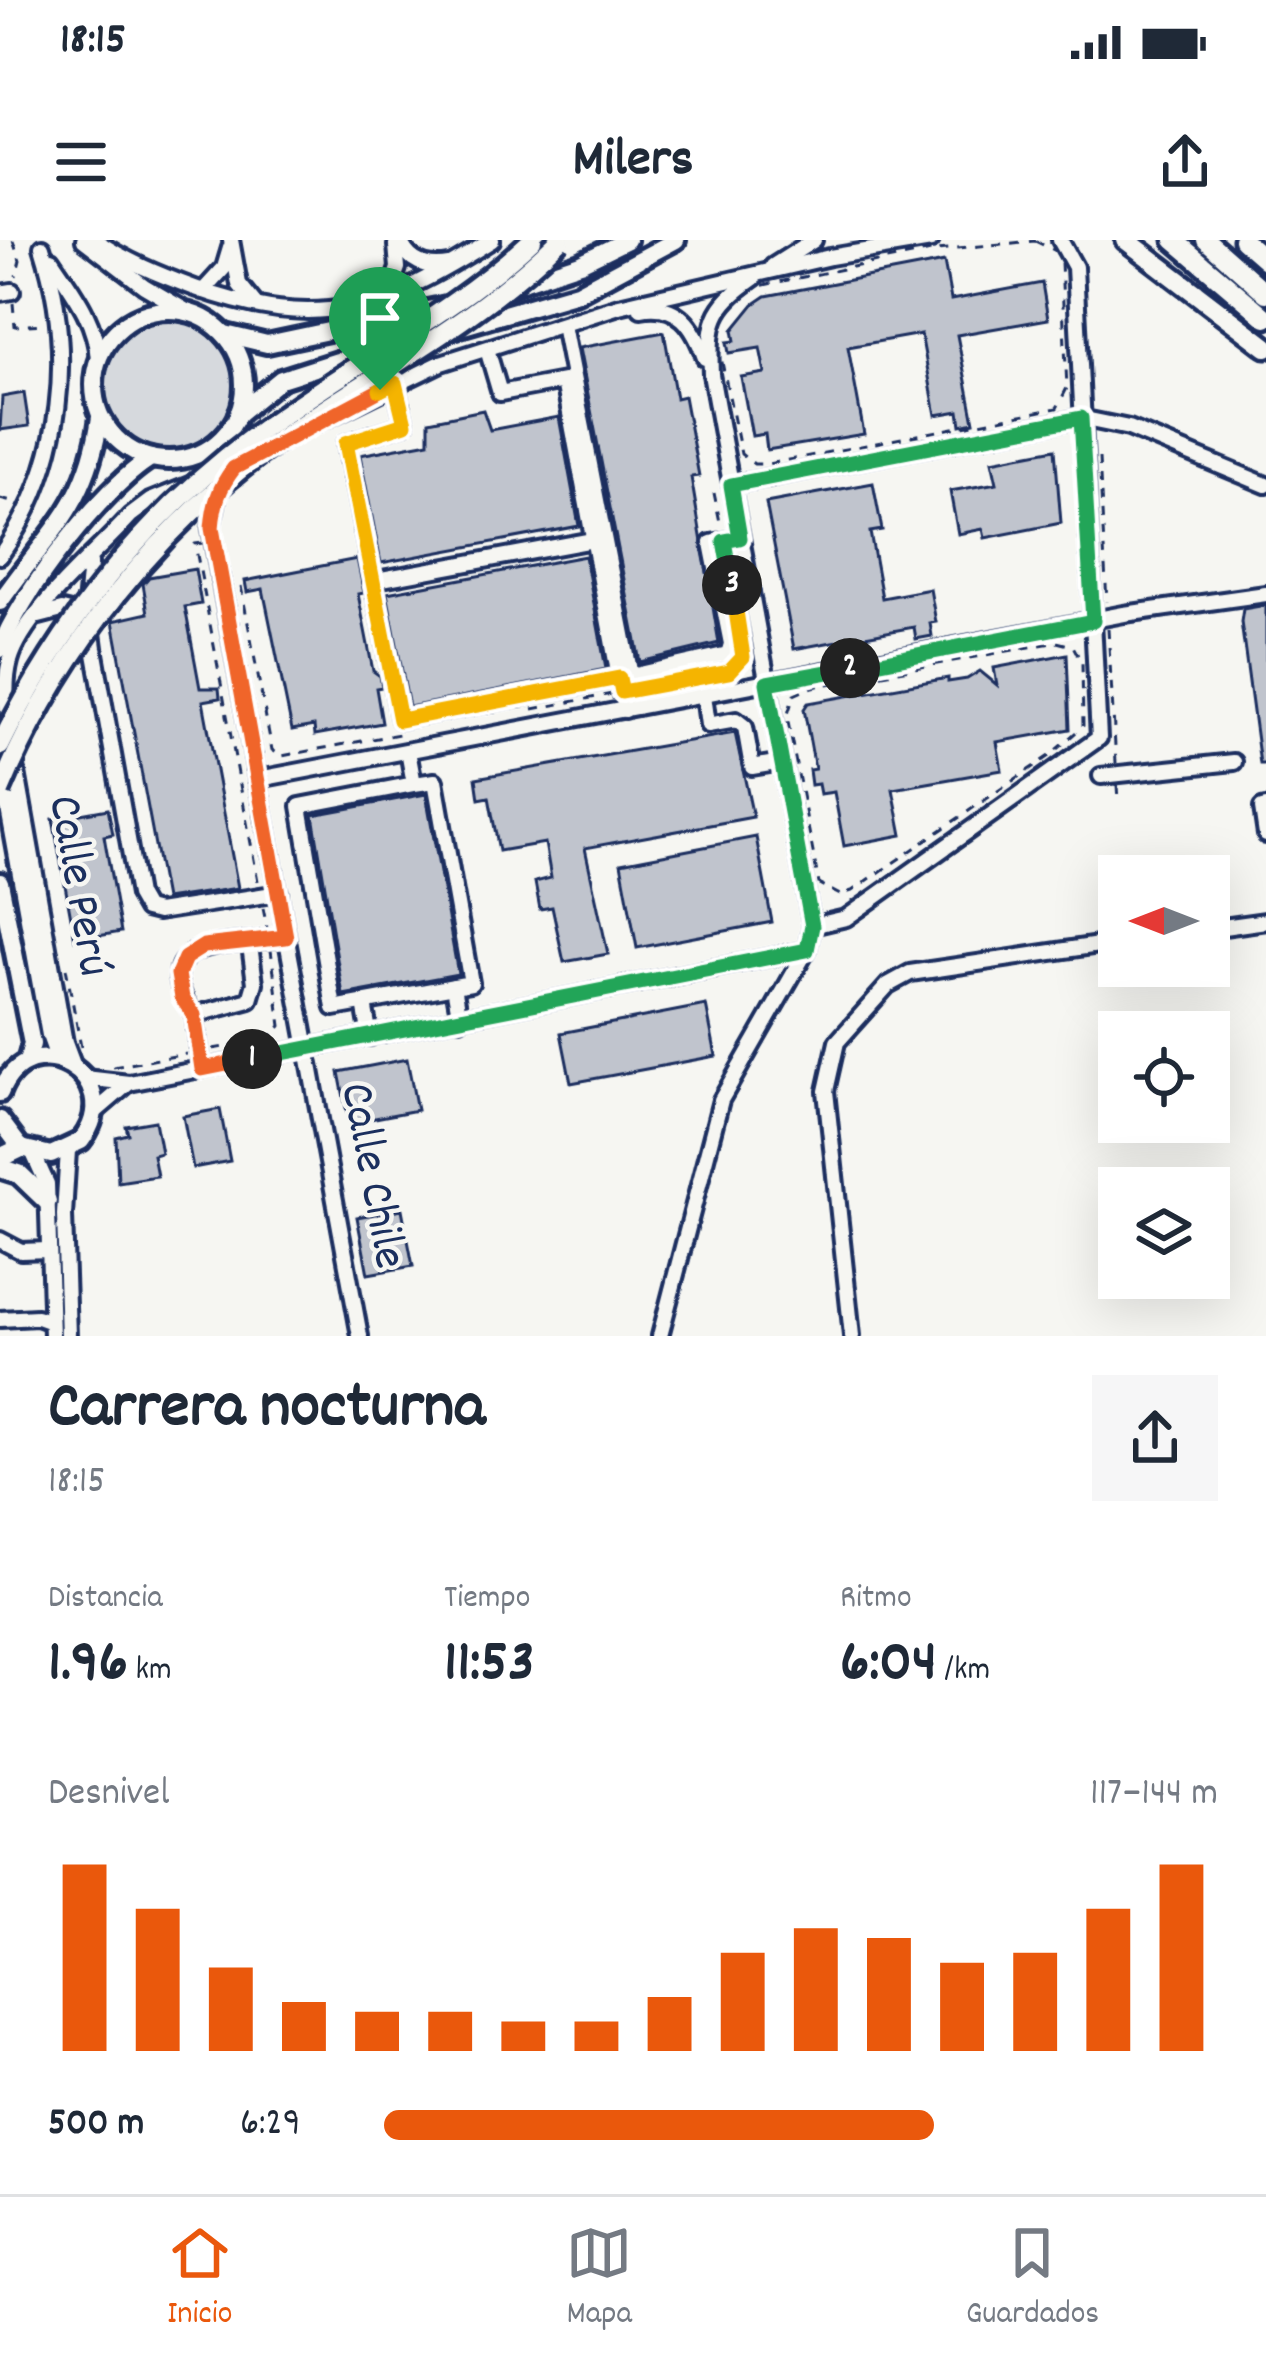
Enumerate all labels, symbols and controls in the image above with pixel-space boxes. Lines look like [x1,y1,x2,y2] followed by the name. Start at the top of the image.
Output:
[60,10,126,74] text: 18:15
[573,124,693,201] text: Milers
[48,129,114,195] icon: menu
[1152,129,1218,195] icon: share
[329,267,431,390] pin
[347,285,413,351] icon: arrive
[702,555,762,615] pin: 3
[725,561,739,608] text: 3
[820,638,880,698] pin: 2
[843,644,857,691] text: 2
[26,790,126,982] street label: Calle Perú
[1098,855,1230,987] north arrow
[1098,855,1230,1299] map controls
[1098,1011,1230,1143] button: locate
[222,1029,282,1089] pin: 1
[248,1035,256,1082] text: 1
[318,1077,422,1275] street label: Calle Chile
[1098,1167,1230,1299] button: layers
[48,1364,485,1458] text: Carrera nocturna
[1092,1375,1218,1501] button: share
[48,1456,105,1511] text: 18:15
[48,1576,163,1623] text: Distancia
[444,1576,530,1623] text: Tiempo
[840,1576,912,1623] text: Ritmo
[48,1623,128,1709] text: 1.96
[444,1623,535,1709] text: 11:53
[840,1623,937,1709] text: 6:04
[128,1648,172,1695] text: km
[937,1648,990,1695] text: /km
[48,1768,170,1823] text: Desnivel
[1090,1768,1218,1823] text: 117–144 m
[48,2098,144,2153] text: 500 m
[240,2098,301,2153] text: 6:29
[167,2220,233,2339] tab: Inicio
[566,2220,632,2339] tab: Mapa
[966,2220,1099,2339] tab: Guardados

